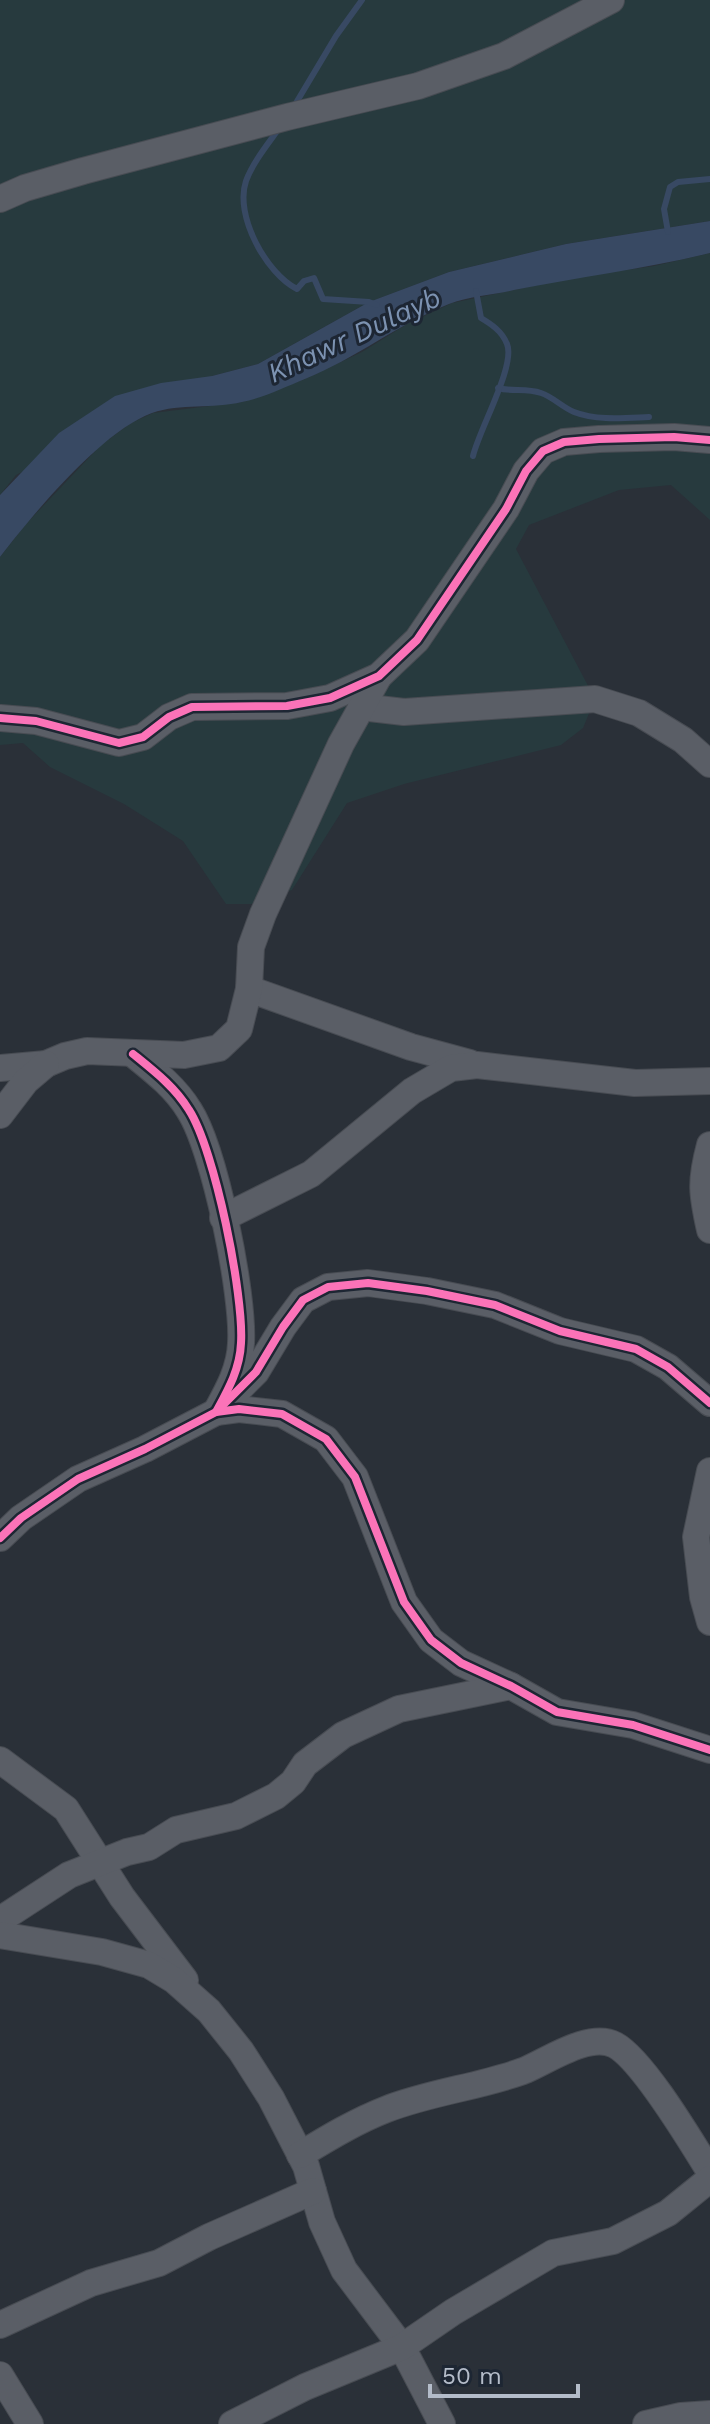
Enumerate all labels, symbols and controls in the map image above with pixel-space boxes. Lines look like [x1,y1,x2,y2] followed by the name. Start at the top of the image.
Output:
[262,280,446,390] water label: Khawr Dulayb
[430,2348,578,2398] scale bar
[442,2362,502,2390] text: 50 m

